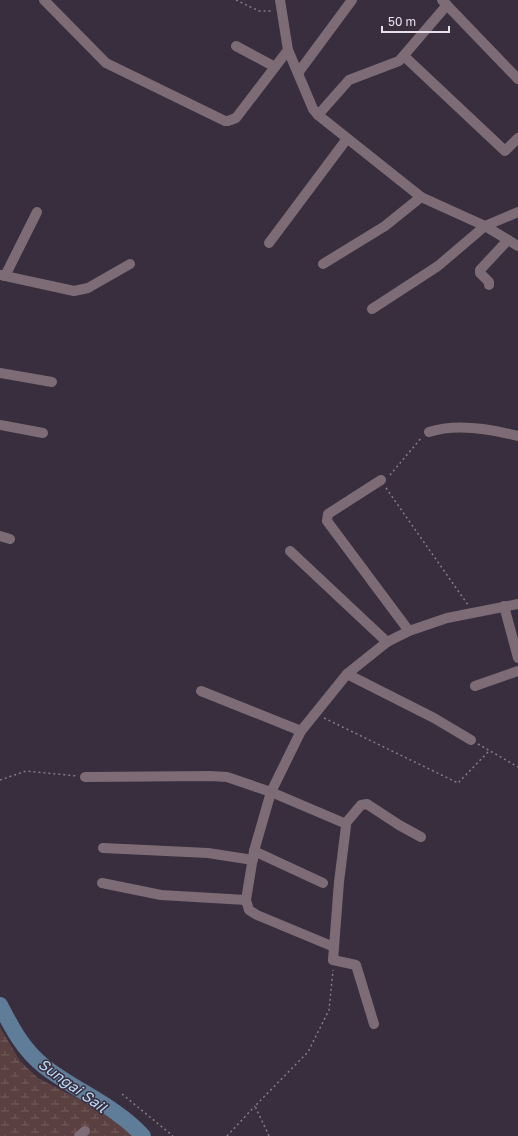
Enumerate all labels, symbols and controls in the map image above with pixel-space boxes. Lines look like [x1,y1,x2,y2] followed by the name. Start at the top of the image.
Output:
[382,8,449,34] scale bar
[388,14,416,29] text: 50 m
[35,1054,112,1117] water label: Sungai Sail

